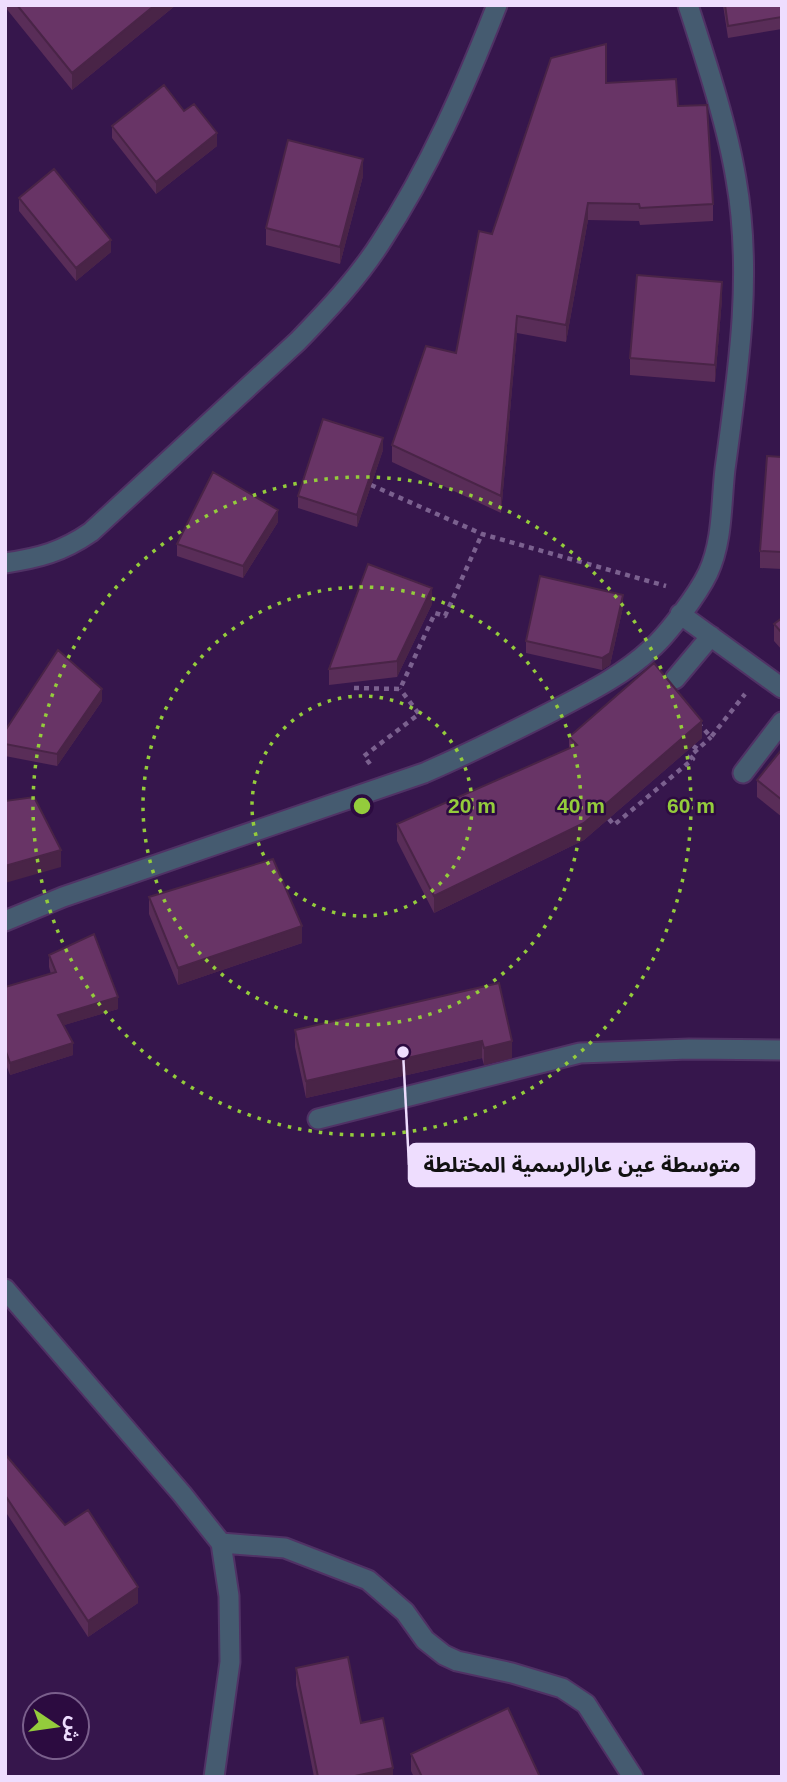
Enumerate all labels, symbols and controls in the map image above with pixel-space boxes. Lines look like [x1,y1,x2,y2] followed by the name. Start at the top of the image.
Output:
[350,794,374,818] centre of rings
[448,794,496,817] text: 20 m
[557,794,605,817] text: 40 m
[667,794,715,817] text: 60 m
[409,1144,754,1186] callout: متوسطة عين عارالرسمية المختلطة
[424,1153,740,1177] text: متوسطة عين عارالرسمية المختلطة
[21,1691,91,1761] north arrow
[59,1715,85,1745] text: ش

